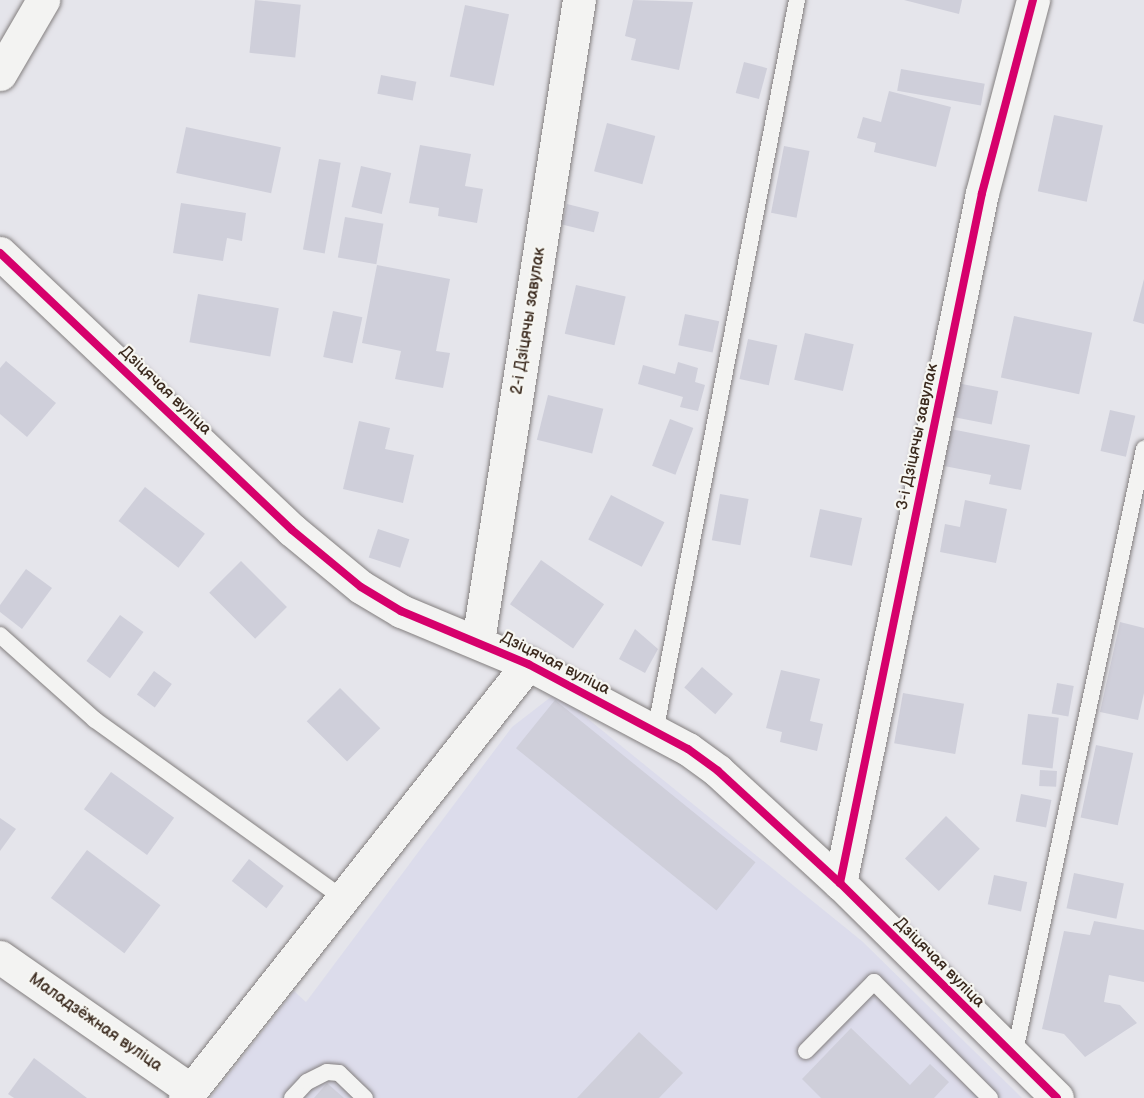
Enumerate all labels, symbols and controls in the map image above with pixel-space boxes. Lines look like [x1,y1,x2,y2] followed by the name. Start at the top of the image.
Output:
[508,246,550,396] street label: 2-і Дзіцячы завулак
[115,342,215,440] street label: Дзіцячая вуліца
[893,362,943,512] street label: 3-і Дзіцячы завулак
[497,628,613,700] street label: Дзіцячая вуліца
[890,914,988,1012] street label: Дзіцячая вуліца
[25,970,165,1076] street label: Маладзёжная вуліца

